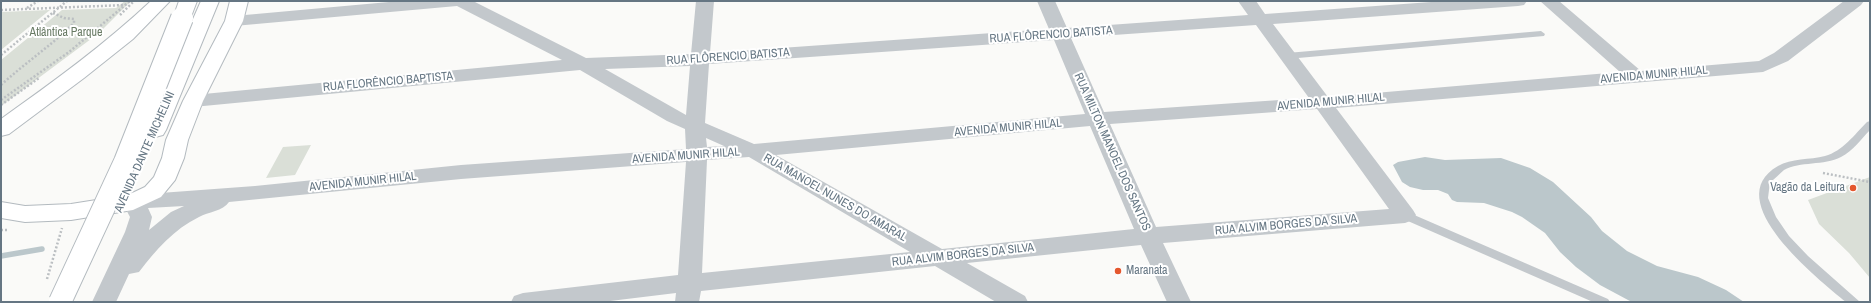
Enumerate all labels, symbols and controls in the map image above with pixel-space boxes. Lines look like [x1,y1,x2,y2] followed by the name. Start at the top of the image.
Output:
[989,24,1113,46] street label: RUA FLÔRENCIO BATISTA
[30,26,102,40] park label: Atlântica Parque
[666,46,790,68] street label: RUA FLÔRENCIO BATISTA
[1600,63,1708,87] street label: AVENIDA MUNIR HILAL
[322,69,454,95] street label: RUA FLORÊNCIO BAPTISTA
[1071,71,1153,233] street label: RUA MILTON MANOEL DOS SANTOS
[112,89,178,215] street label: AVENIDA DANTE MICHELINI
[1277,90,1385,114] street label: AVENIDA MUNIR HILAL
[954,116,1062,140] street label: AVENIDA MUNIR HILAL
[632,145,740,167] street label: AVENIDA MUNIR HILAL
[761,151,909,245] street label: RUA MANOEL NUNES DO AMARAL
[309,169,417,195] street label: AVENIDA MUNIR HILAL
[1770,181,1845,195] place label: Vagão da Leitura
[1848,183,1858,193] marker: Vagão da Leitura
[1214,212,1358,238] street label: RUA ALVIM BORGES DA SILVA
[891,240,1035,270] street label: RUA ALVIM BORGES DA SILVA
[1126,264,1168,278] place label: Maranata
[1113,266,1123,276] marker: Maranata

